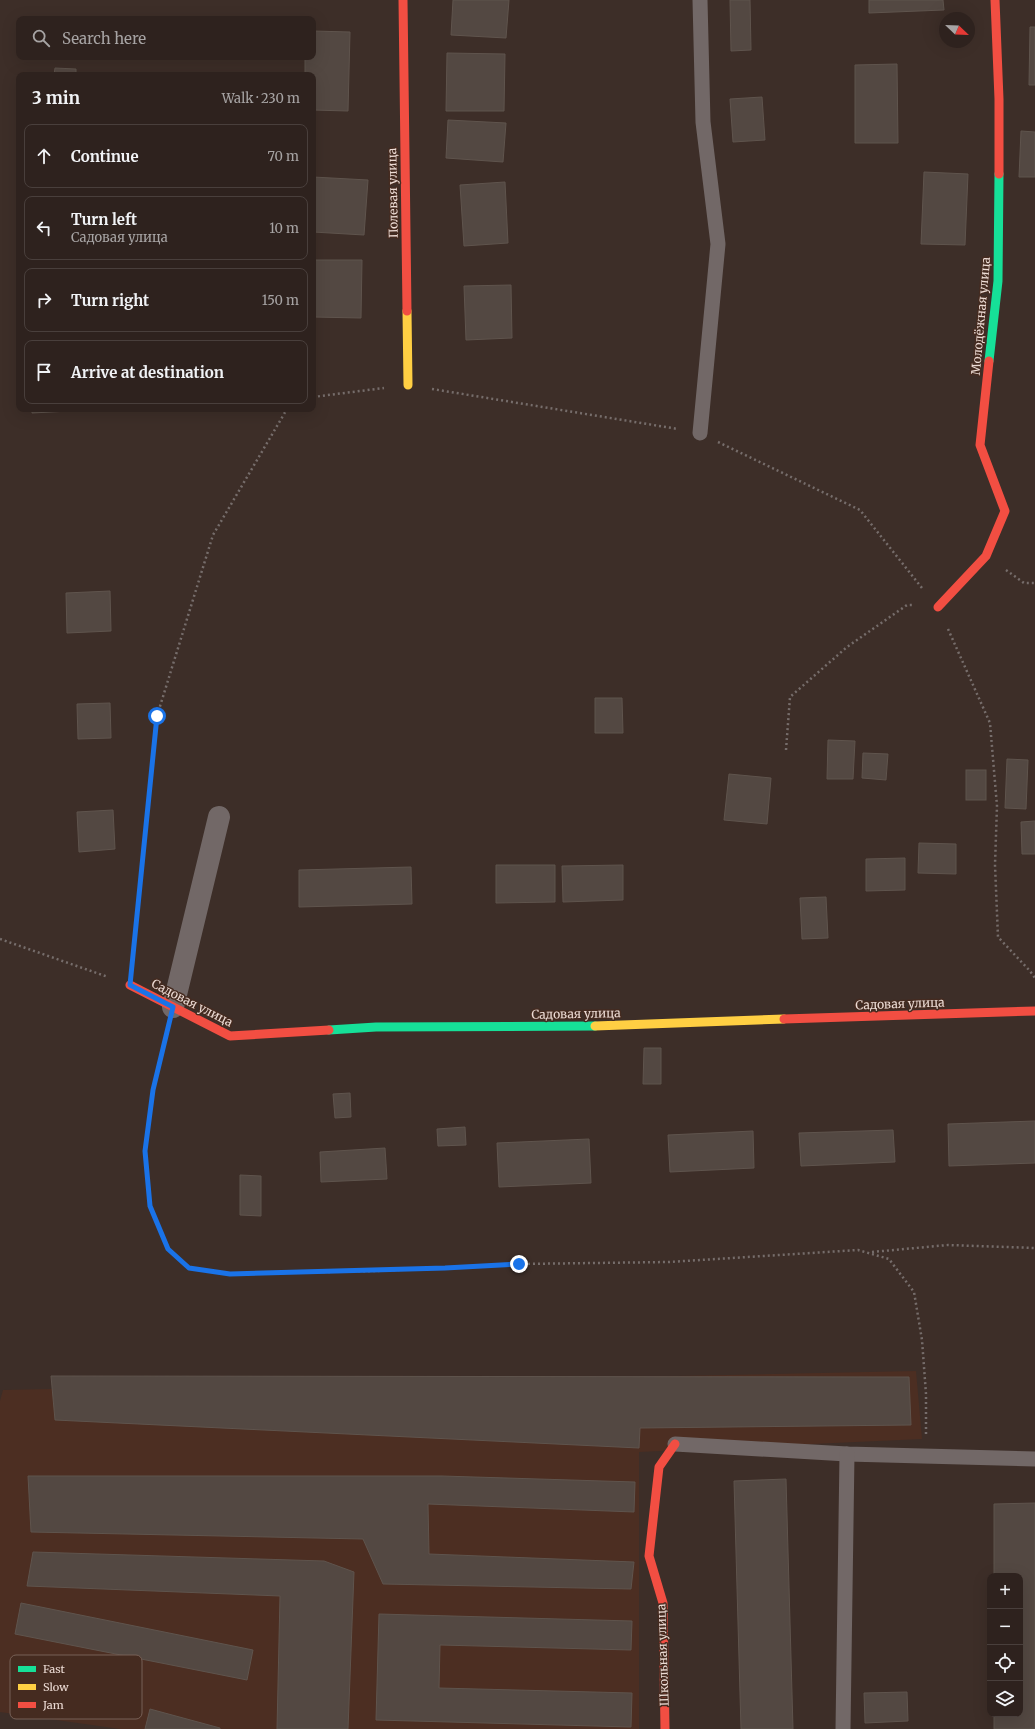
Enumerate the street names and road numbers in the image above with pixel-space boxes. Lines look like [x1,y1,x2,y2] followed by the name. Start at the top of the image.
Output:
[384,147,401,238] street label: Полевая улица
[968,256,993,376] street label: Молодёжная улица
[149,976,236,1030] street label: Садовая улица
[855,994,945,1013] street label: Садовая улица
[531,1005,621,1022] street label: Садовая улица
[653,1603,672,1707] street label: Школьная улица

